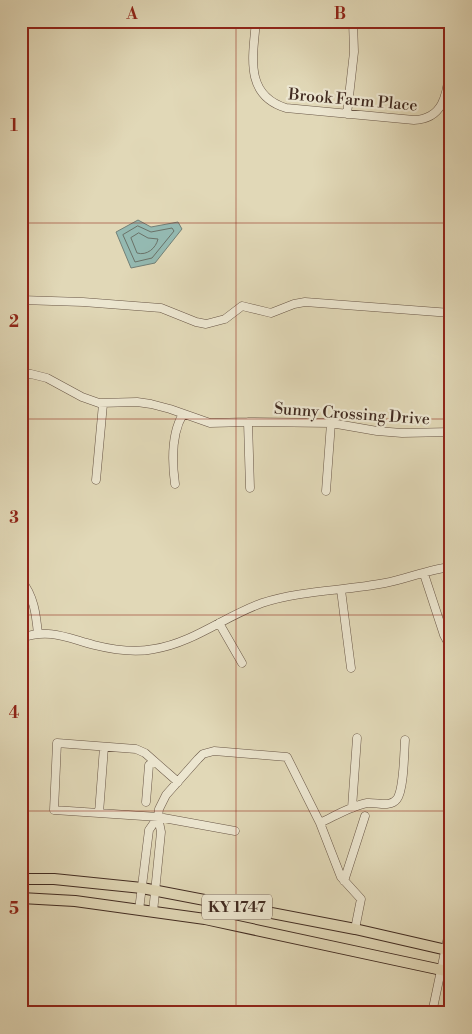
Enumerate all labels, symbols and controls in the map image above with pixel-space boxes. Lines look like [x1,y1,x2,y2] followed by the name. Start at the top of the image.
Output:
[125,4,138,24] text: A
[334,4,346,24] text: B
[286,84,418,116] street label: Brook Farm Place
[10,116,18,136] text: 1
[9,312,19,332] text: 2
[273,399,431,429] street label: Sunny Crossing Drive
[9,508,19,528] text: 3
[9,703,20,723] text: 4
[202,894,272,920] road number: KY 1747
[9,899,19,919] text: 5

